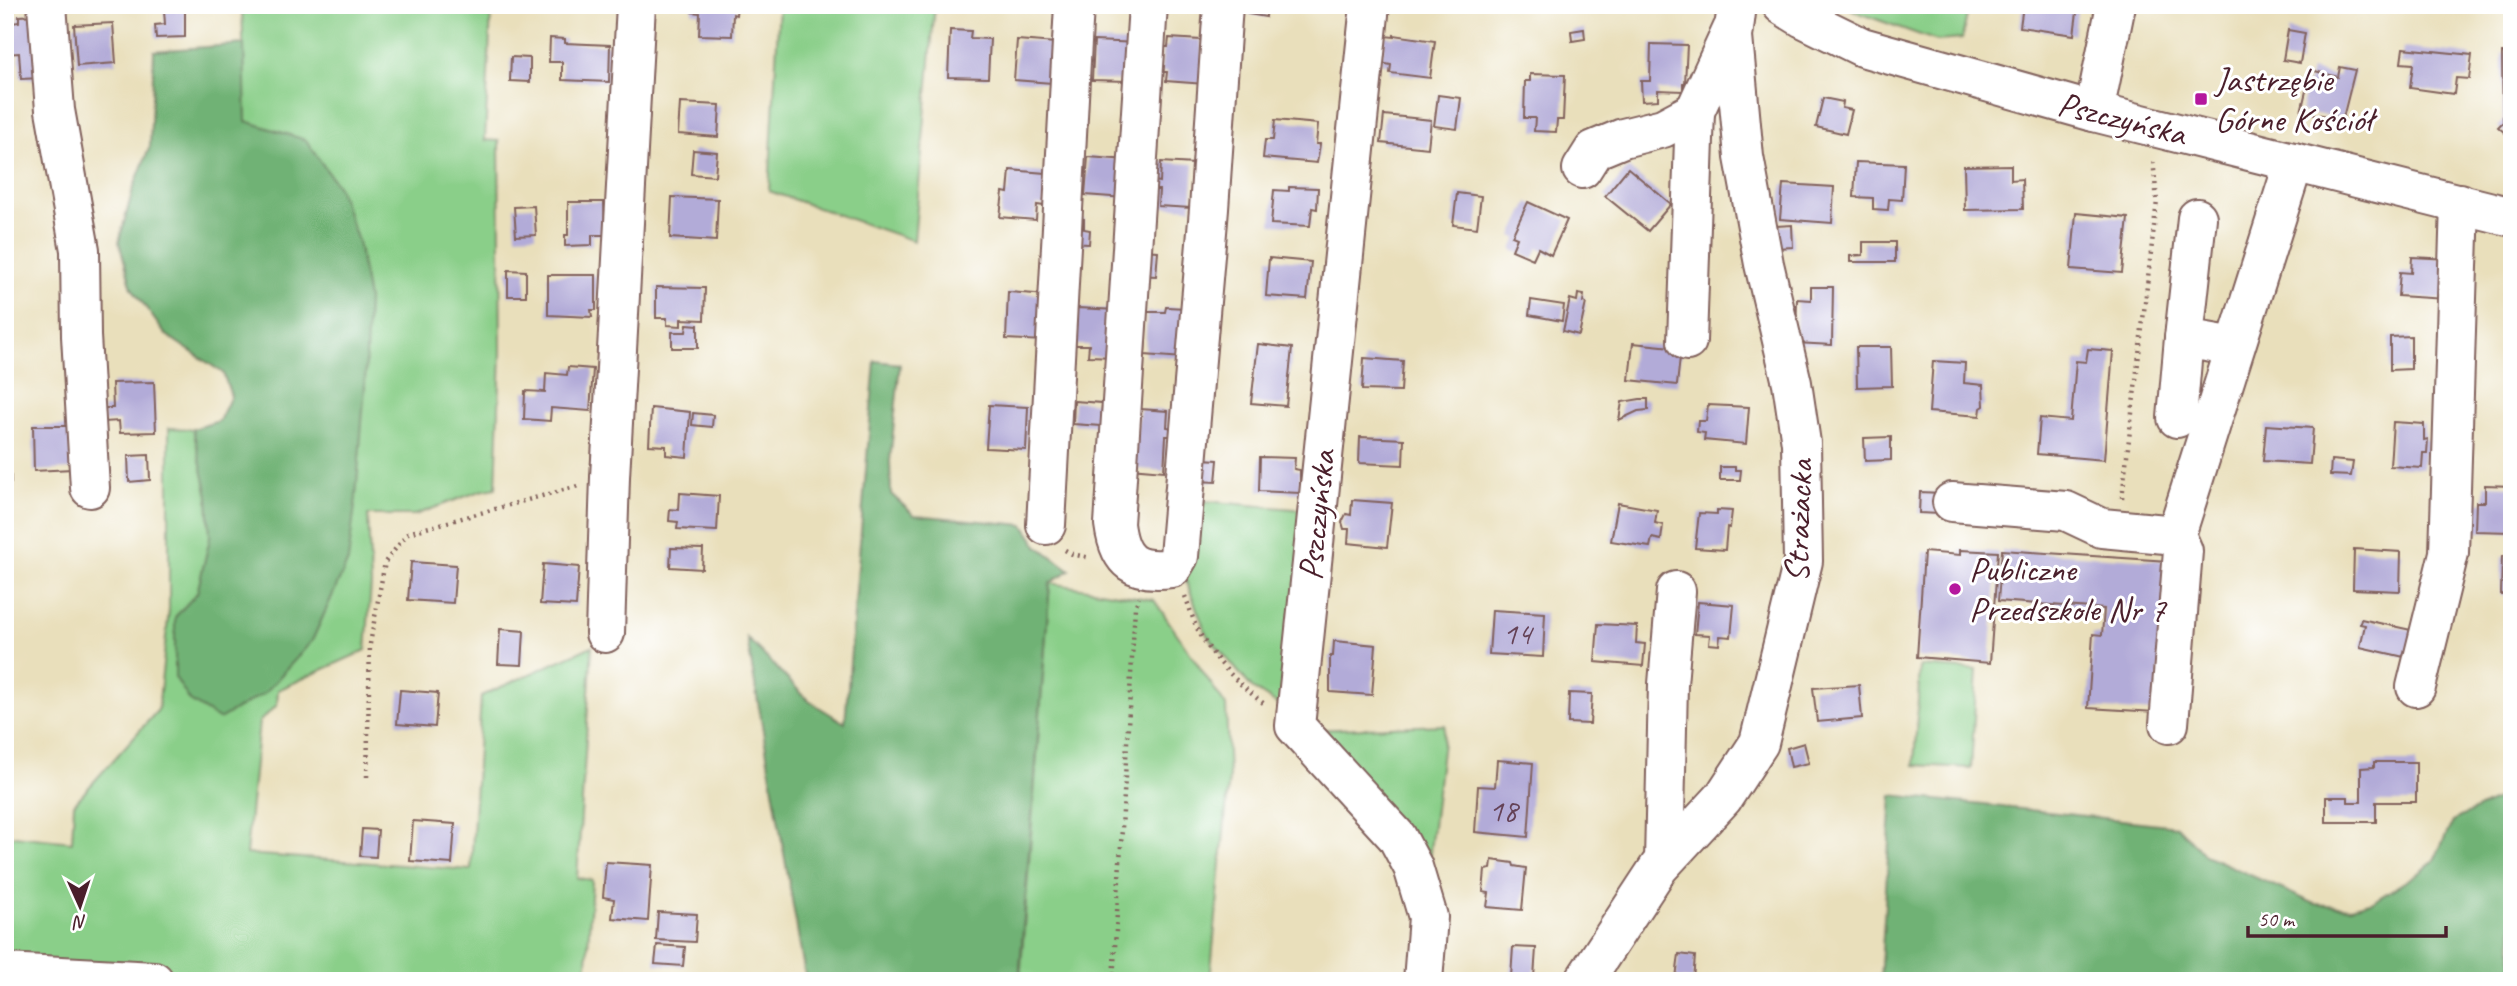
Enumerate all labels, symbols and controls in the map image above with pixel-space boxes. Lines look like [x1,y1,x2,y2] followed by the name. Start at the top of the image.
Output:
[2213,57,2378,142] place label: Jastrzębie Górne Kościół
[2053,81,2193,157] street label: Pszczyńska
[2193,91,2209,107] marker: Jastrzębie Górne Kościół
[1287,445,1346,582] street label: Pszczyńska
[1774,457,1823,583] street label: Strażacka
[1969,547,2168,632] place label: Publiczne Przedszkole Nr 7
[1947,581,1963,597] marker: Publiczne Przedszkole Nr 7
[1503,613,1535,654] house number: 14
[1489,790,1520,831] house number: 18
[46,870,116,940] north arrow
[2248,895,2445,939] scale bar
[2258,906,2296,932] text: 50 m
[71,910,87,934] text: N

